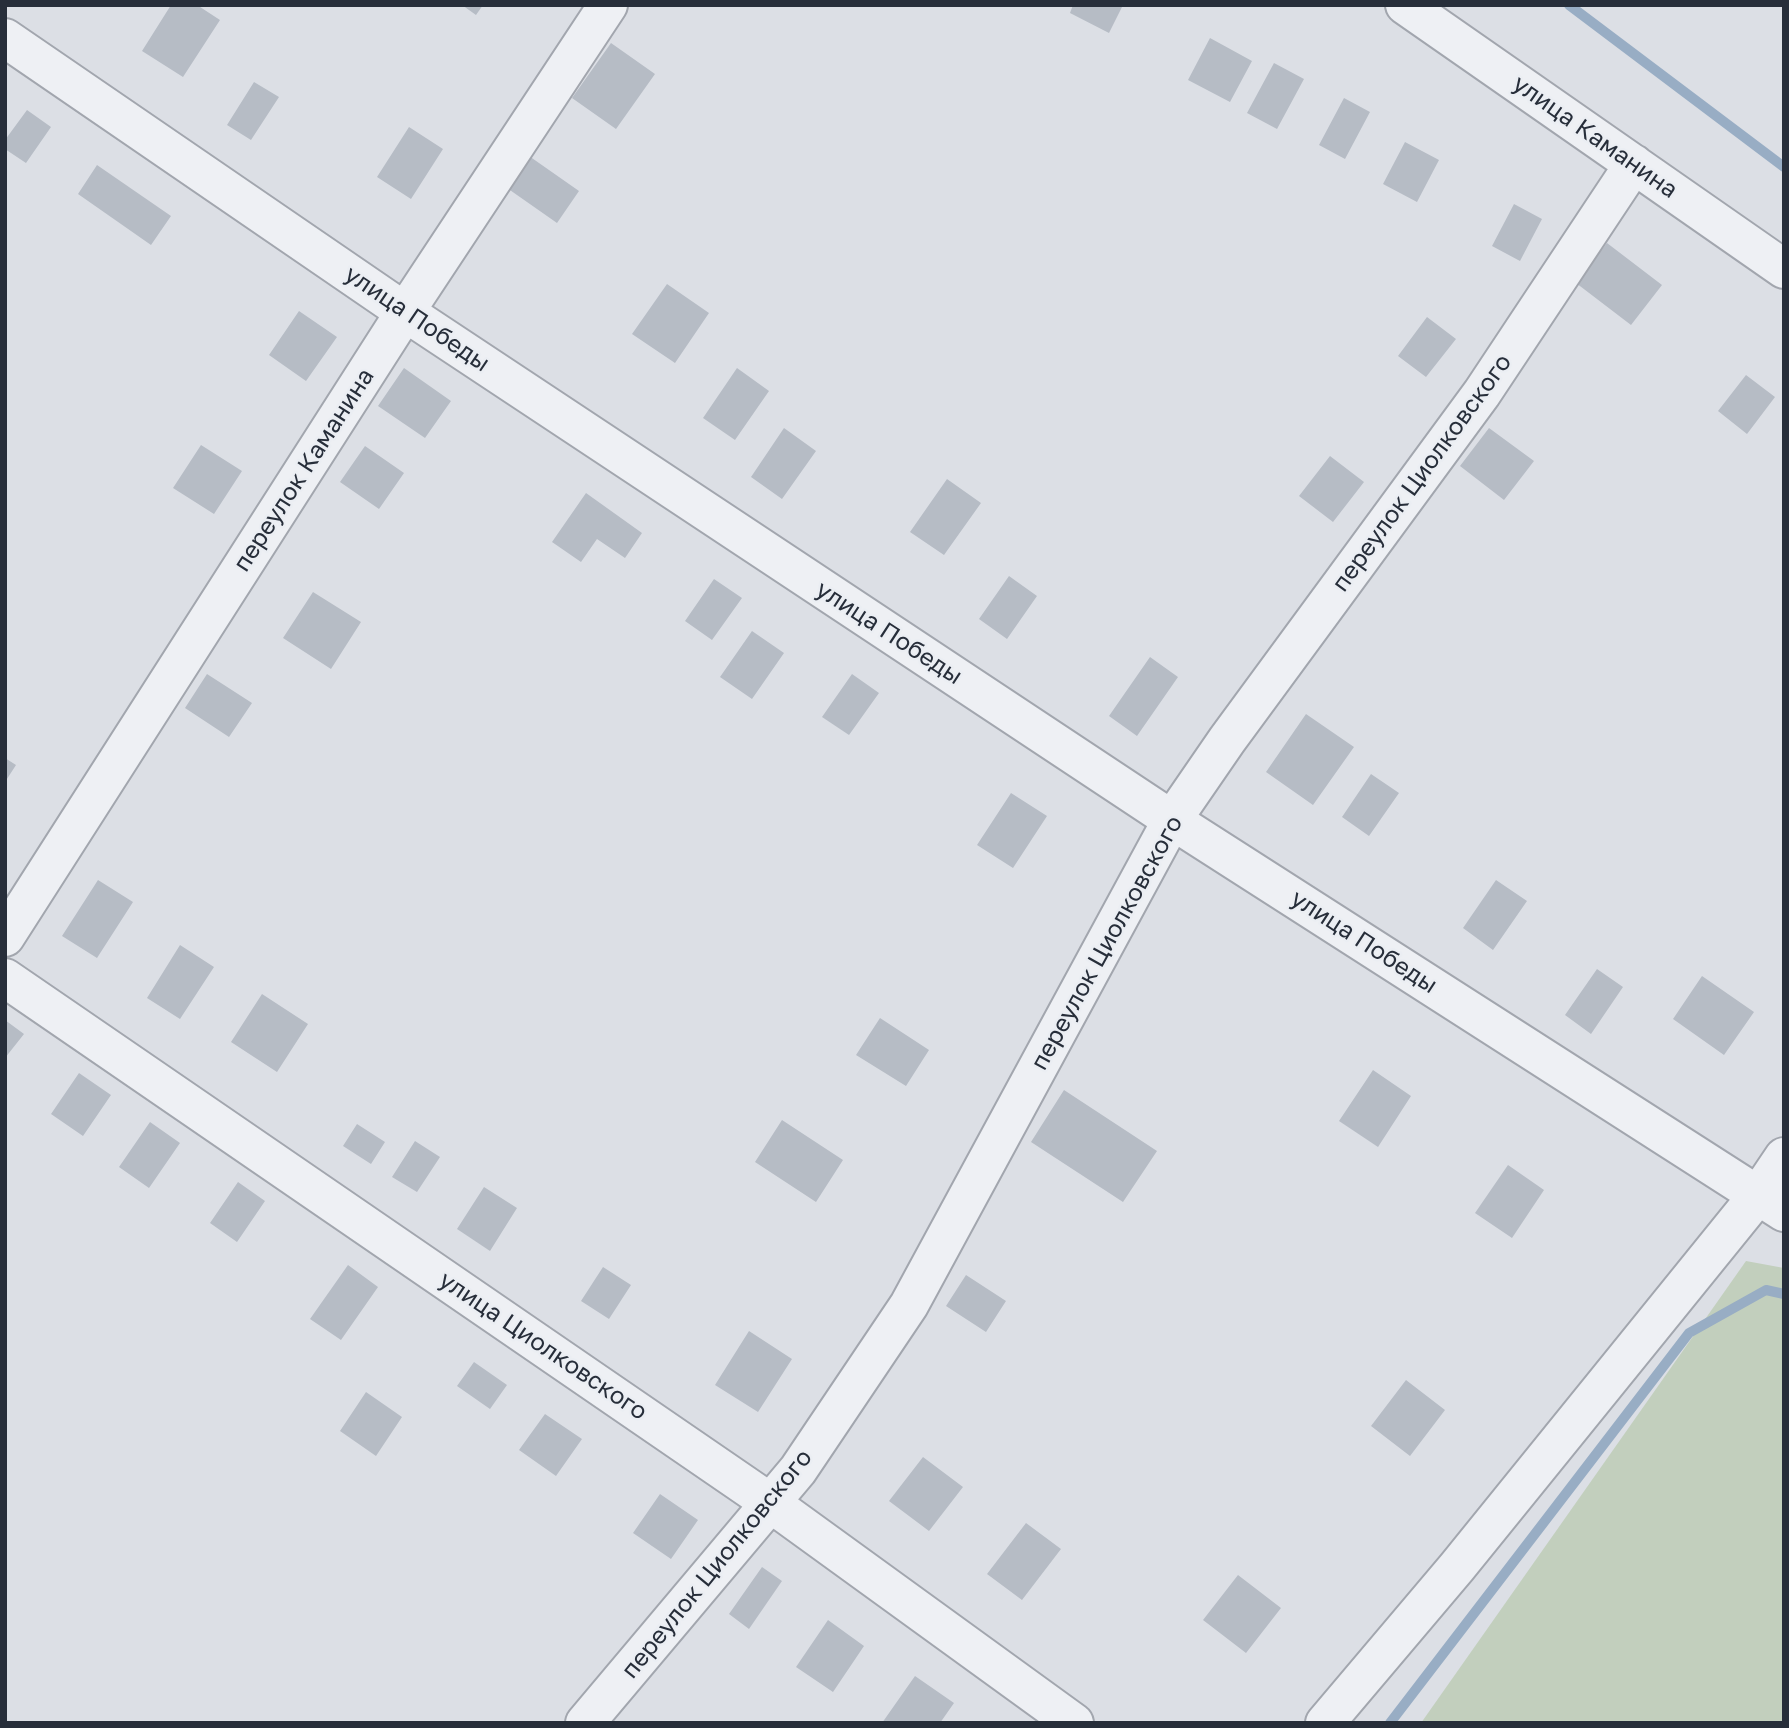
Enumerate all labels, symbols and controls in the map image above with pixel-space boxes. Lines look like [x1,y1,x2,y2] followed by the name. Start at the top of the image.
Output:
[1507,69,1683,205] street label: улица Каманина
[339,260,495,378] street label: улица Победы
[1326,349,1518,597] street label: переулок Циолковского
[228,363,380,577] street label: переулок Каманина
[810,575,968,691] street label: улица Победы
[1025,811,1189,1075] street label: переулок Циолковского
[1285,884,1443,1000] street label: улица Победы
[433,1266,653,1426] street label: улица Циолковского
[616,1444,818,1684] street label: переулок Циолковского

